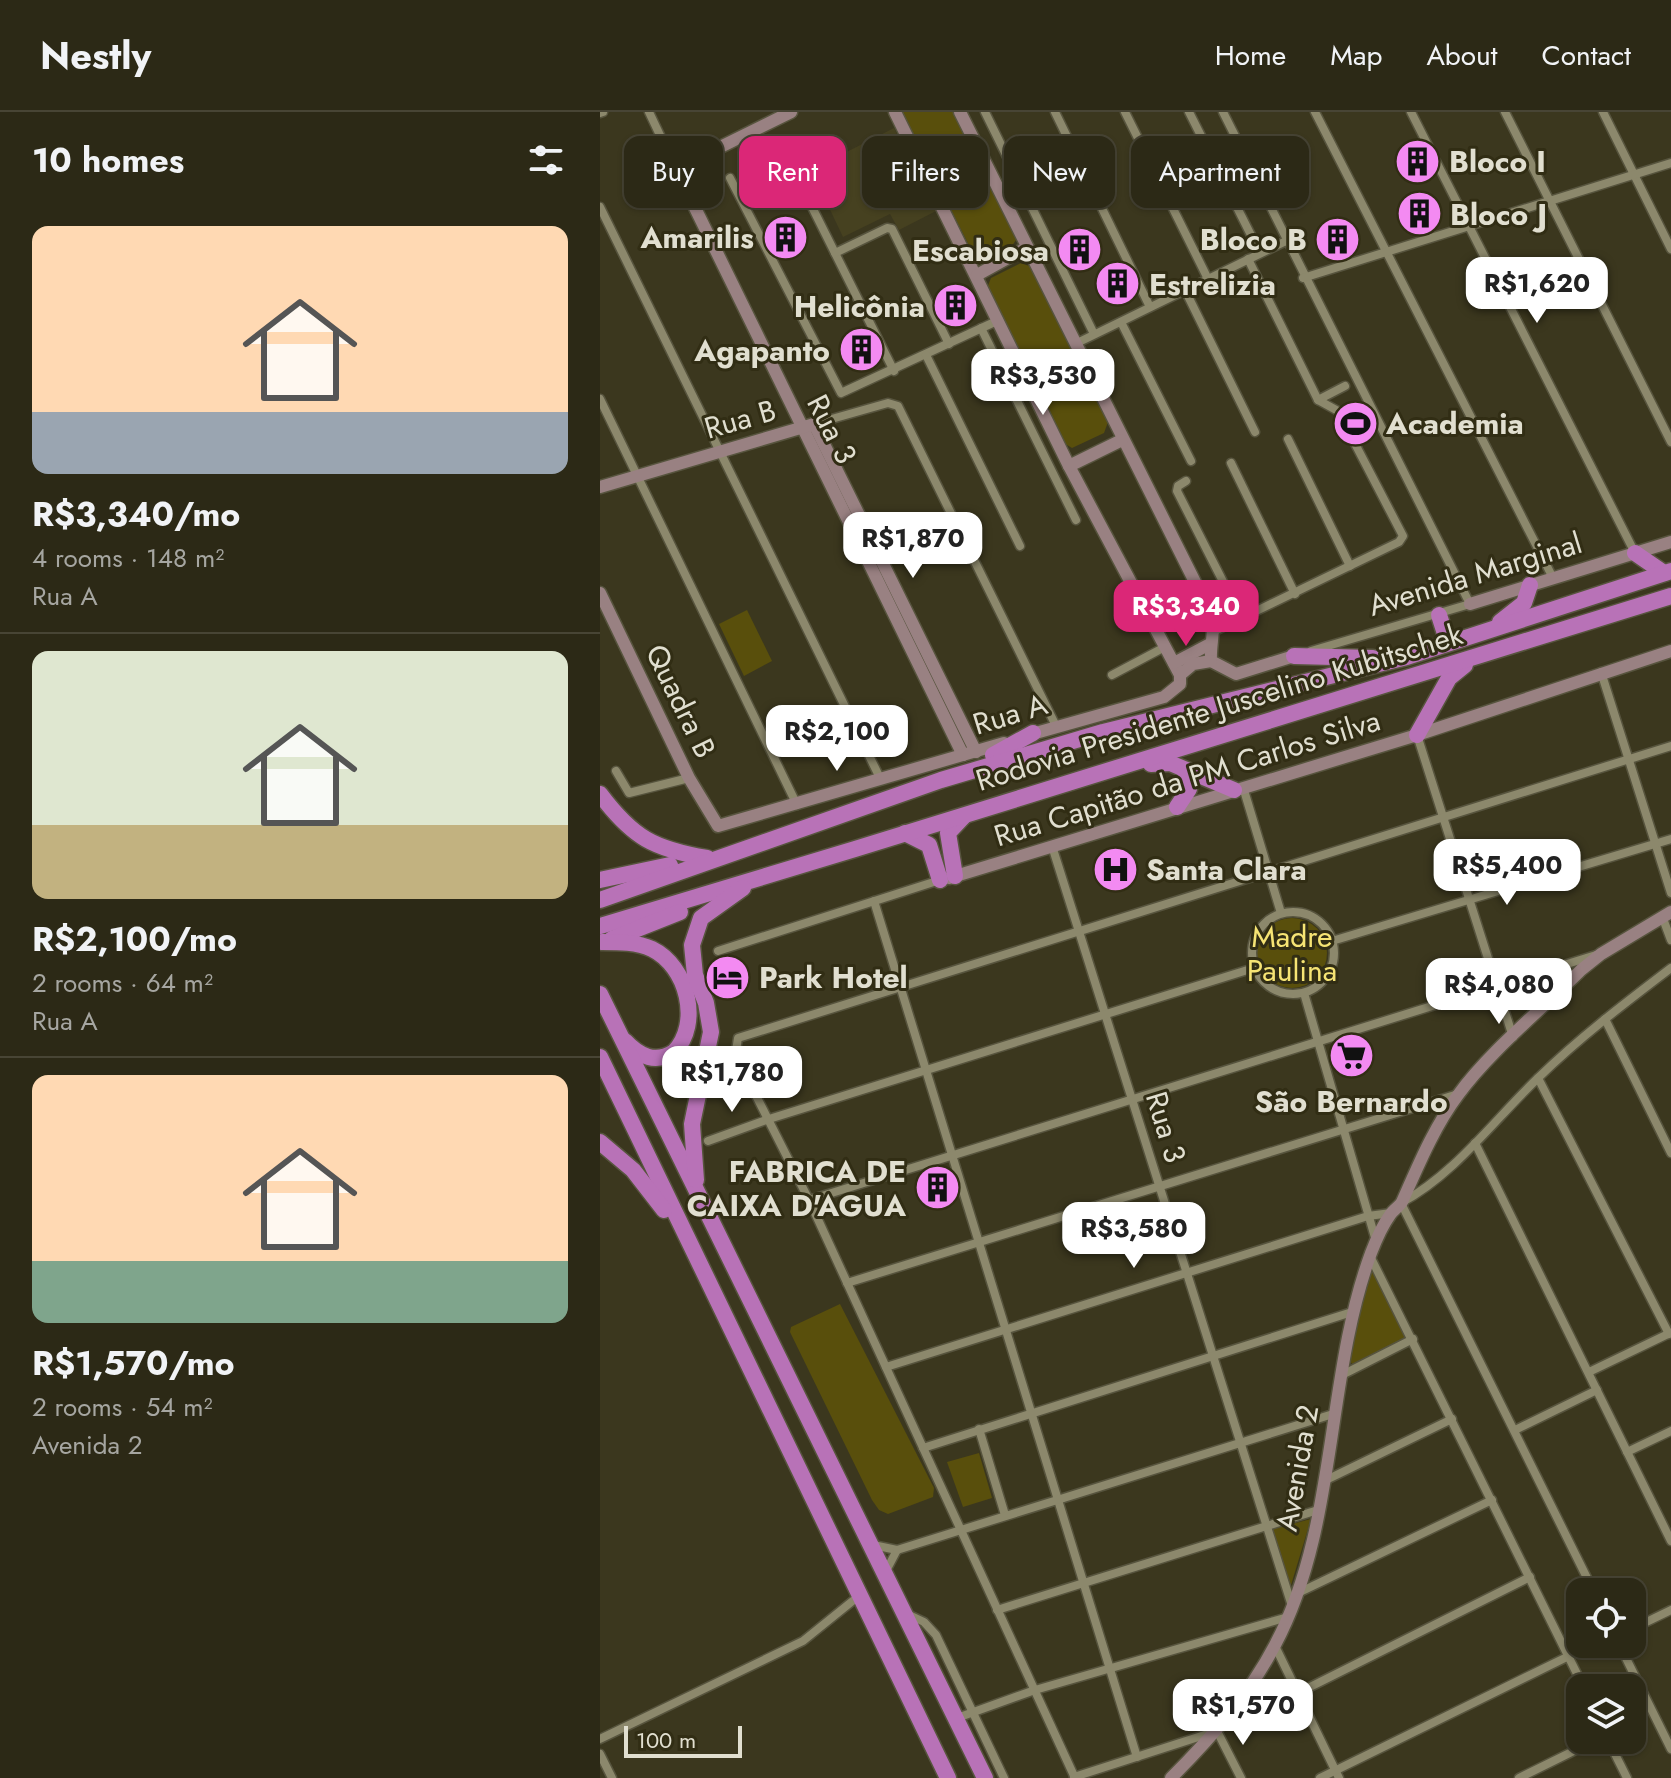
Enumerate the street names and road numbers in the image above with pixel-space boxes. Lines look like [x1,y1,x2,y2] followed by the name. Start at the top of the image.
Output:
[796,387,868,471] street label: Rua 3
[699,388,781,450] street label: Rua B
[1363,521,1587,627] street label: Avenida Marginal
[970,612,1468,802] street label: Rodovia Presidente Juscelino Kubitschek
[635,637,727,765] street label: Quadra B
[967,682,1053,746] street label: Rua A
[989,699,1385,857] street label: Rua Capitão da PM Carlos Silva
[1135,1086,1197,1168] street label: Rua 3
[1265,1401,1329,1535] street label: Avenida 2

